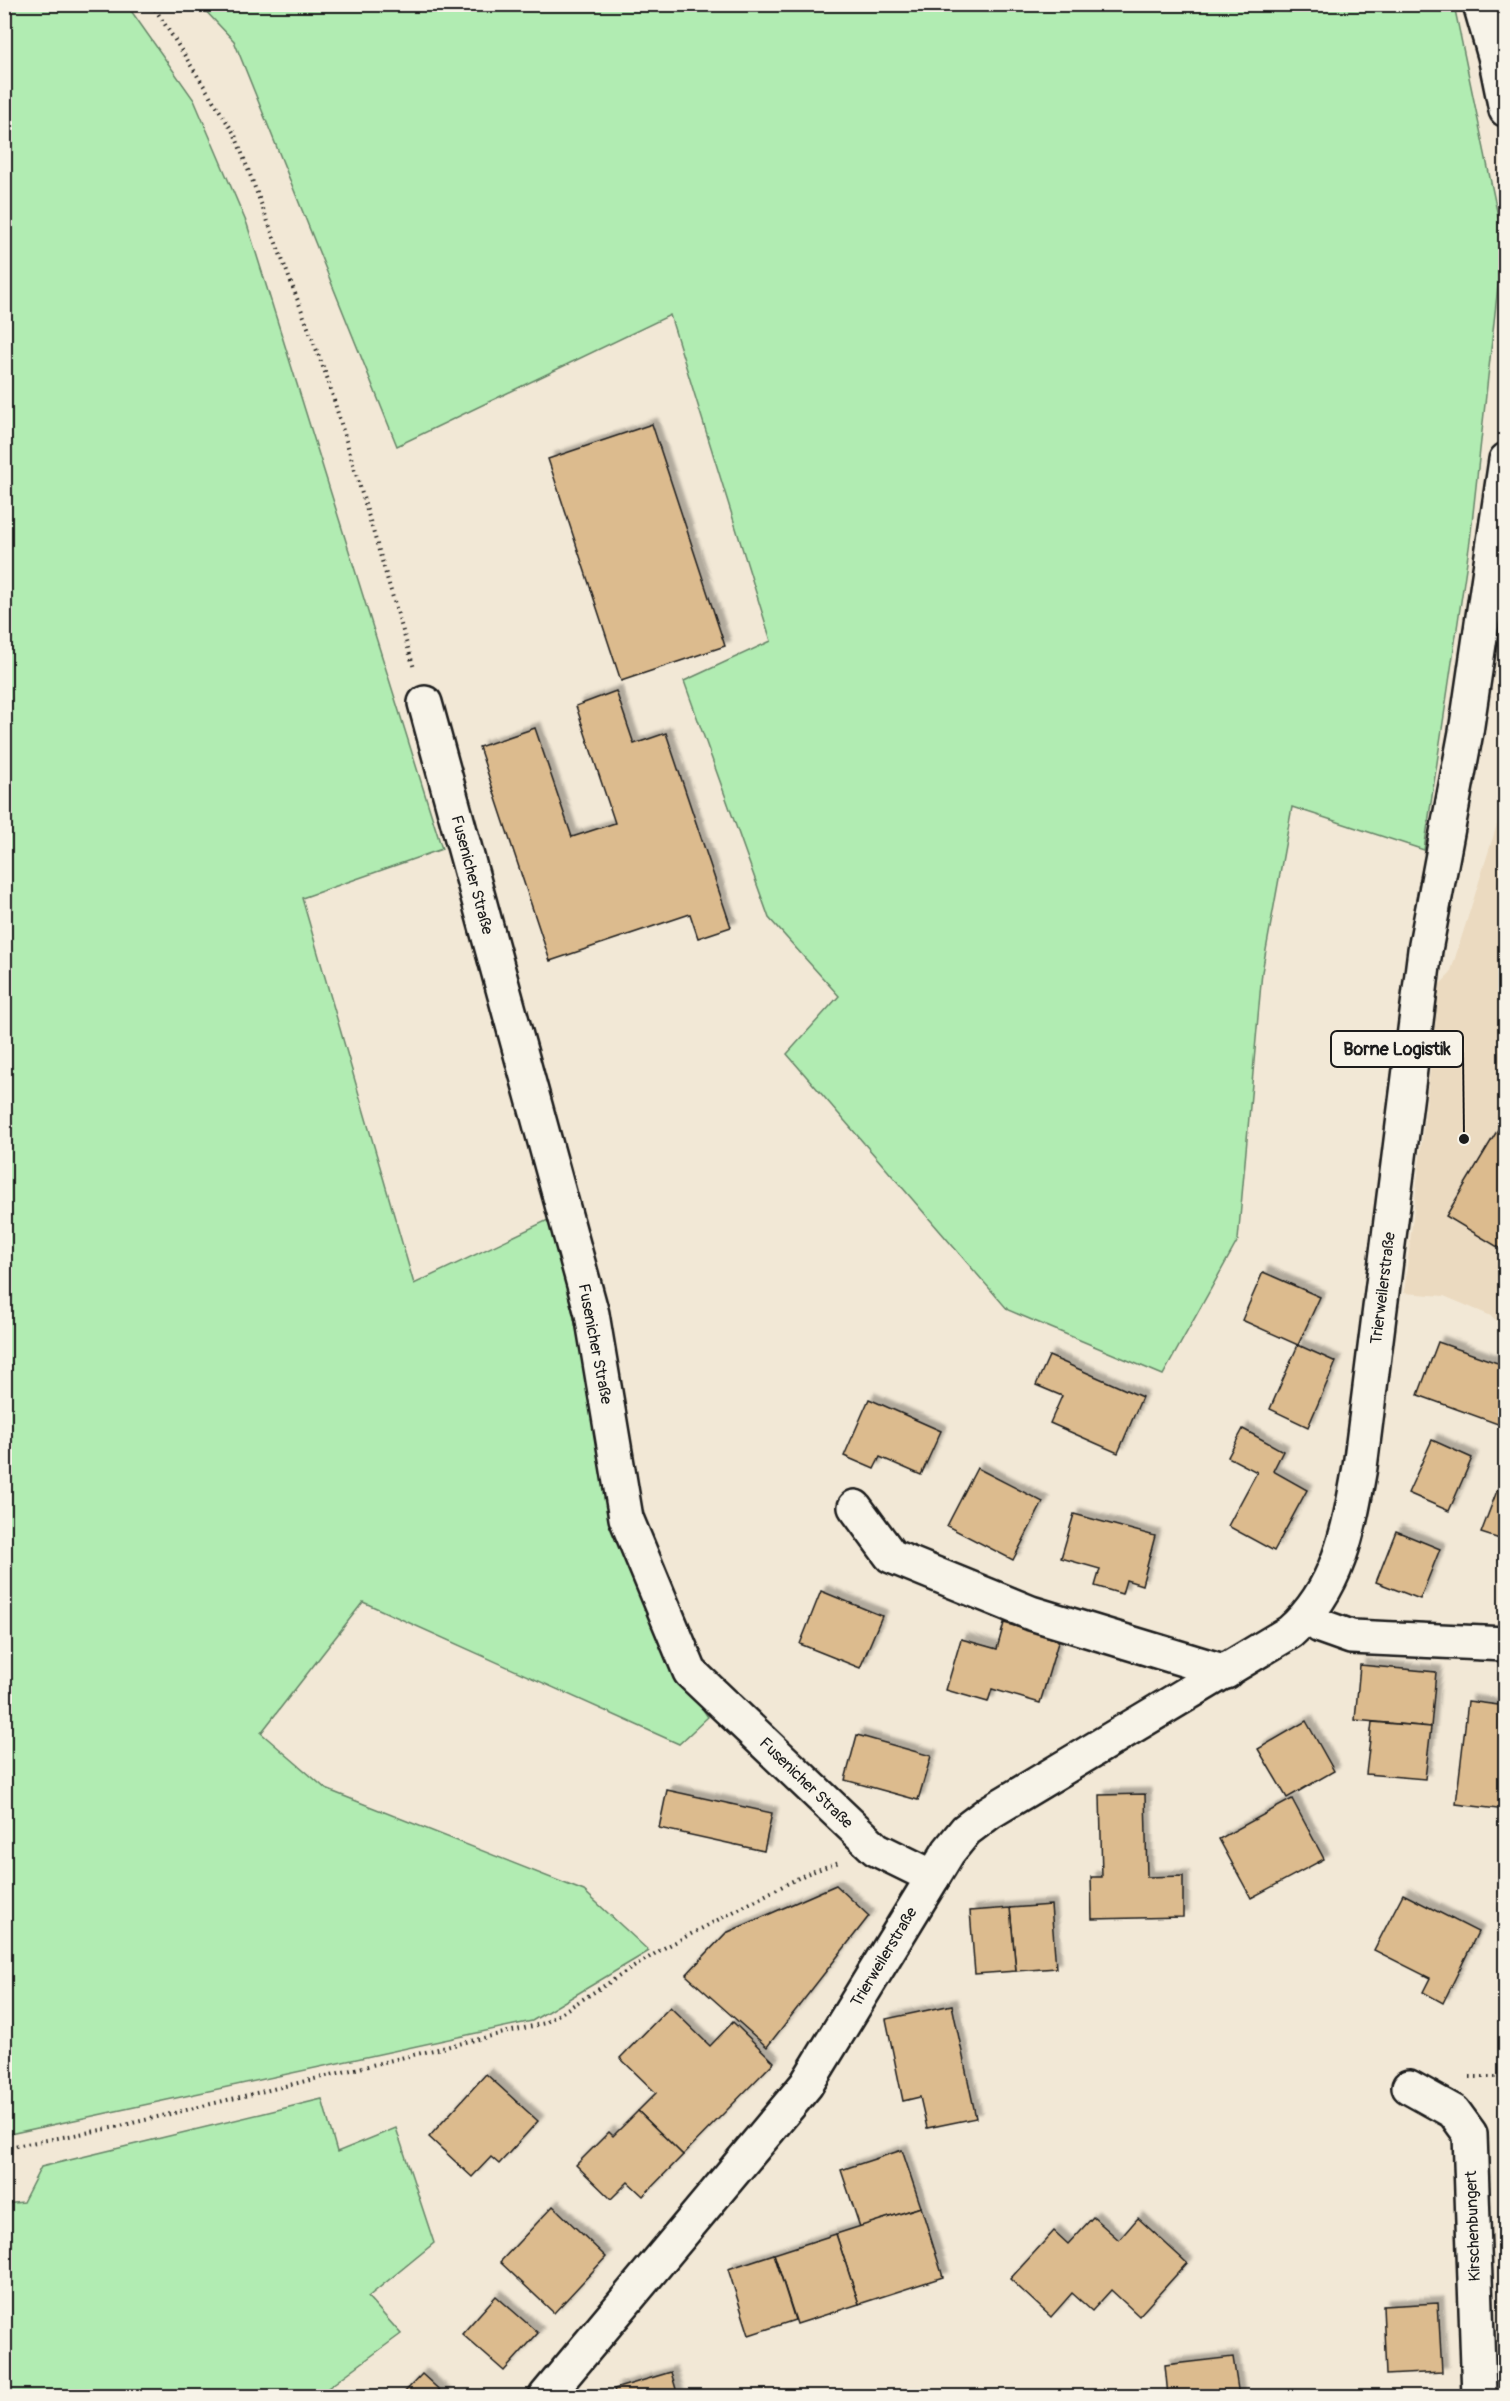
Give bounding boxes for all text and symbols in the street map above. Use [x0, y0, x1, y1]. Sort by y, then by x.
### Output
street label: Fusenicher Straße [446, 813, 498, 937]
callout: Borne Logistik [1331, 1031, 1463, 1067]
text: Borne Logistik [1343, 1038, 1451, 1061]
street label: Trierweilerstraße [1366, 1231, 1400, 1345]
street label: Fusenicher Straße [573, 1282, 617, 1406]
street label: Fusenicher Straße [755, 1733, 857, 1833]
street label: Trierweilerstraße [846, 1903, 922, 2011]
street label: Kirschenbungert [1461, 2170, 1485, 2282]

